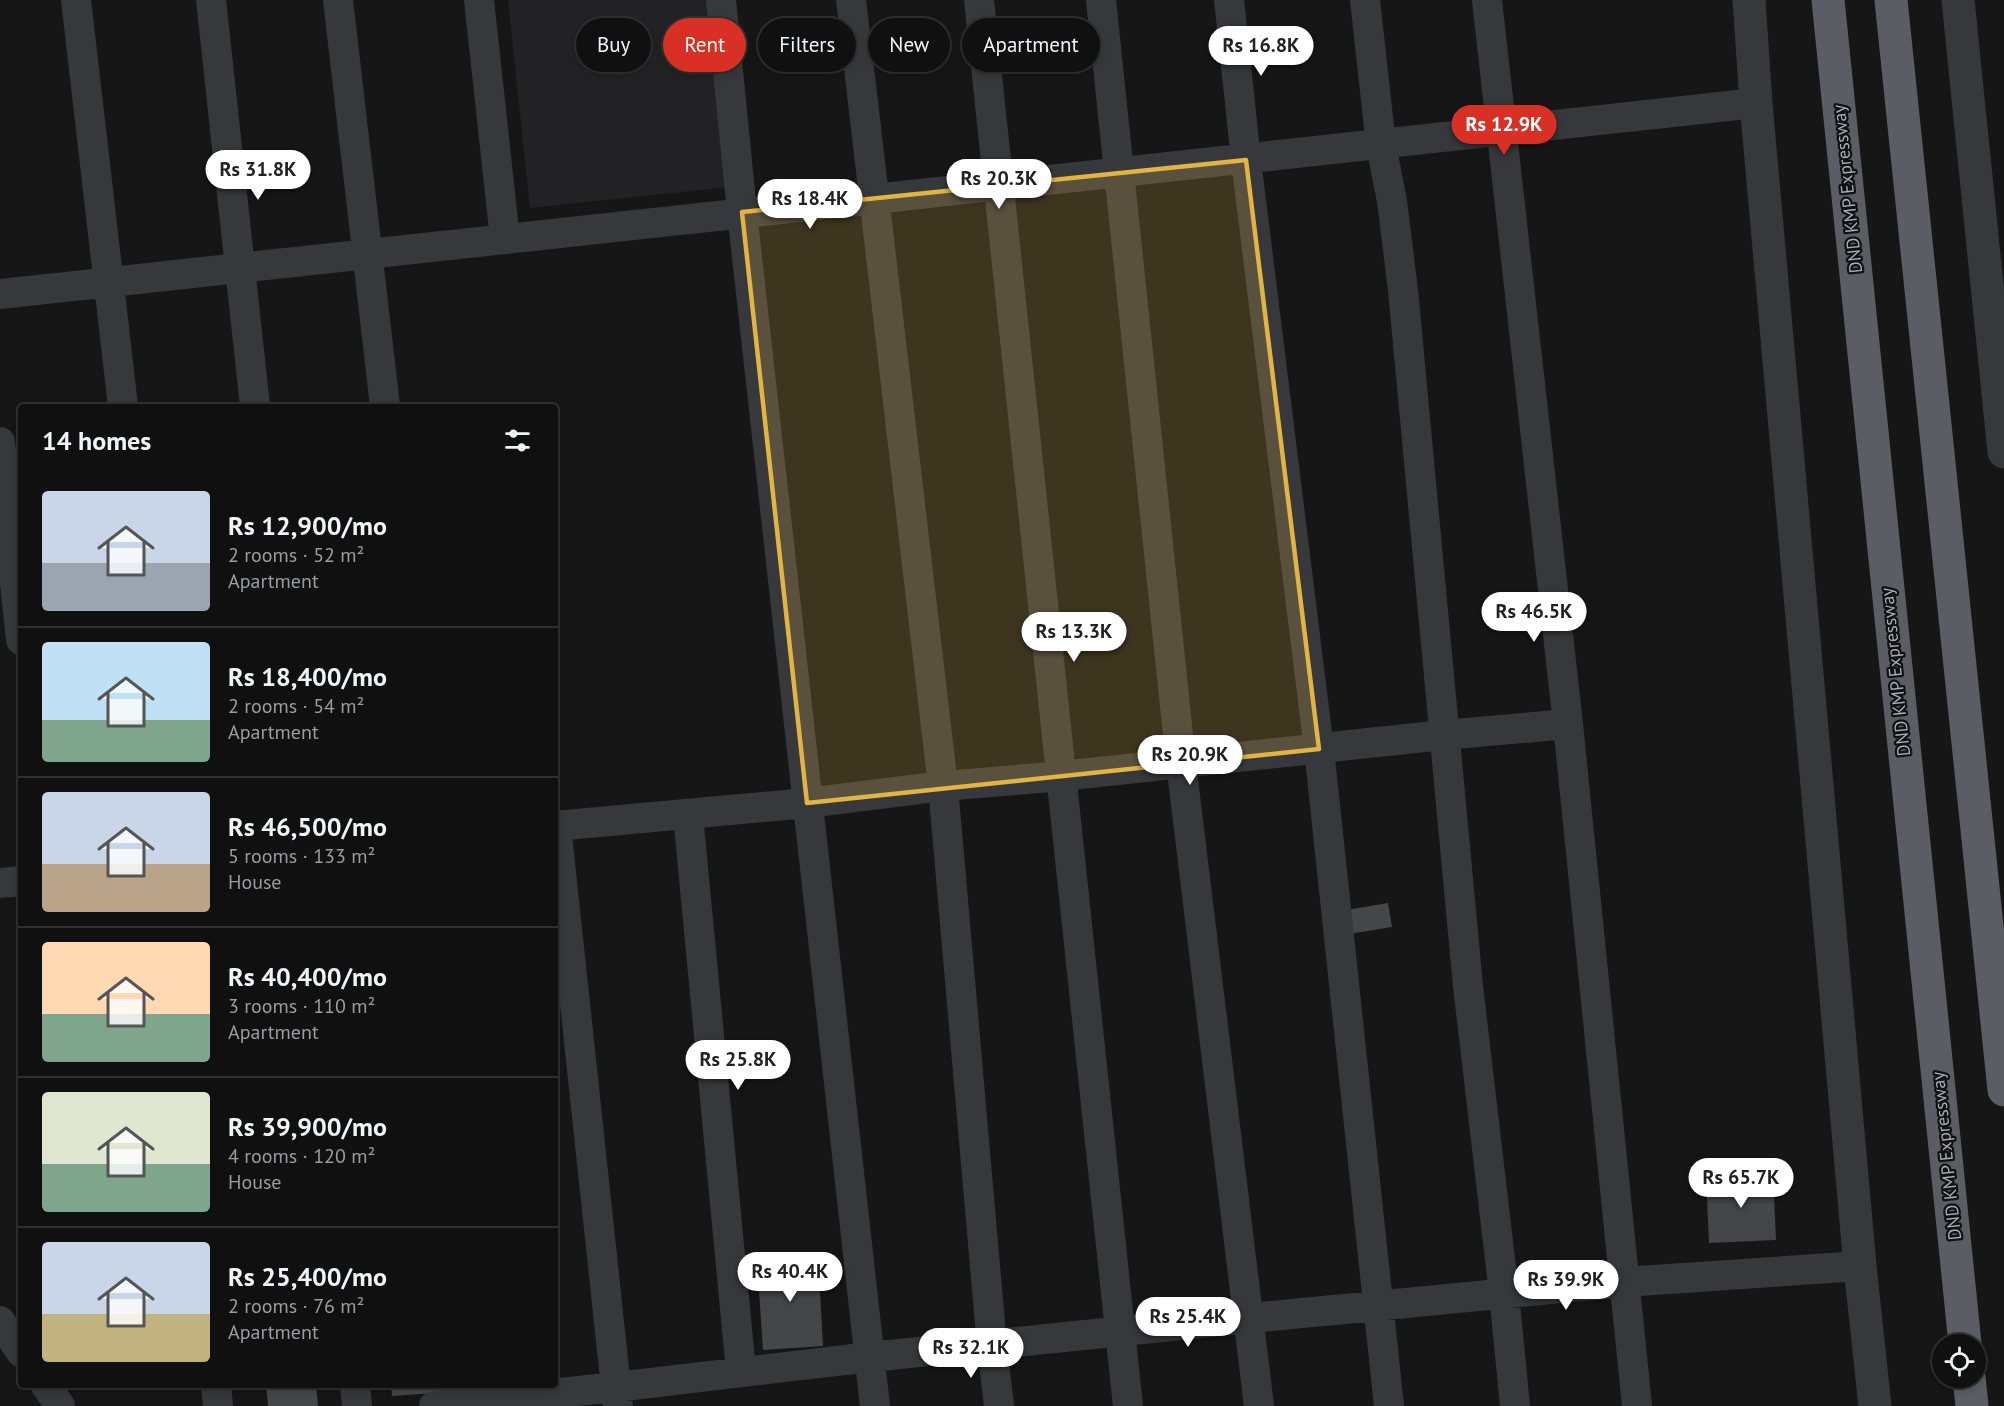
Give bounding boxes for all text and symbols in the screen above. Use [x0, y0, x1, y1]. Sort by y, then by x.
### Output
chip: Buy [576, 18, 651, 72]
chip: Rent [663, 18, 746, 72]
chip: Filters [758, 18, 856, 72]
chip: New [868, 18, 950, 72]
chip: Apartment [962, 18, 1100, 72]
pin: Rs 16.8K [1199, 26, 1323, 77]
text: Rs 16.8K [1223, 32, 1299, 58]
street label: DND KMP Expressway [1827, 103, 1867, 274]
pin: Rs 12.9K [1442, 105, 1566, 156]
text: Rs 12.9K [1466, 111, 1542, 137]
pin: Rs 31.8K [196, 150, 320, 201]
text: Rs 31.8K [220, 156, 296, 182]
pin: Rs 20.3K [937, 159, 1061, 210]
text: Rs 20.3K [961, 165, 1037, 191]
pin: Rs 18.4K [748, 179, 872, 230]
text: Rs 18.4K [772, 185, 848, 211]
text: 14 homes [42, 424, 151, 457]
icon: filters [501, 424, 534, 457]
text: Rs 12,900/mo [228, 509, 387, 542]
icon: home [90, 515, 162, 587]
text: 2 rooms · 52 m² [228, 542, 364, 568]
text: Apartment [228, 568, 319, 594]
street label: DND KMP Expressway [1875, 586, 1915, 757]
pin: Rs 46.5K [1472, 592, 1596, 643]
text: Rs 46.5K [1496, 598, 1572, 624]
pin: Rs 13.3K [1012, 612, 1136, 663]
text: Rs 13.3K [1036, 618, 1112, 644]
text: Rs 18,400/mo [228, 660, 387, 693]
icon: home [90, 666, 162, 738]
text: 2 rooms · 54 m² [228, 693, 364, 719]
text: Apartment [228, 719, 319, 745]
pin: Rs 20.9K [1128, 735, 1252, 786]
text: Rs 20.9K [1152, 741, 1228, 767]
text: Rs 46,500/mo [228, 810, 387, 843]
icon: home [90, 816, 162, 888]
text: 5 rooms · 133 m² [228, 843, 375, 869]
text: House [228, 869, 282, 895]
text: Rs 40,400/mo [228, 960, 387, 993]
icon: home [90, 966, 162, 1038]
text: 3 rooms · 110 m² [228, 993, 375, 1019]
text: Apartment [228, 1019, 319, 1045]
pin: Rs 25.8K [676, 1040, 800, 1091]
text: Rs 25.8K [700, 1046, 776, 1072]
street label: DND KMP Expressway [1926, 1070, 1966, 1241]
text: Rs 39,900/mo [228, 1110, 387, 1143]
icon: home [90, 1116, 162, 1188]
text: 4 rooms · 120 m² [228, 1143, 375, 1169]
pin: Rs 65.7K [1679, 1158, 1803, 1209]
text: Rs 65.7K [1703, 1164, 1779, 1190]
text: House [228, 1169, 282, 1195]
pin: Rs 40.4K [728, 1252, 852, 1303]
text: Rs 40.4K [752, 1258, 828, 1284]
text: Rs 25,400/mo [228, 1260, 387, 1293]
pin: Rs 39.9K [1504, 1260, 1628, 1311]
icon: home [90, 1266, 162, 1338]
text: Rs 39.9K [1528, 1266, 1604, 1292]
text: 2 rooms · 76 m² [228, 1293, 364, 1319]
pin: Rs 25.4K [1126, 1297, 1250, 1348]
text: Rs 25.4K [1150, 1303, 1226, 1329]
text: Apartment [228, 1319, 319, 1345]
pin: Rs 32.1K [909, 1328, 1033, 1379]
text: Rs 32.1K [933, 1334, 1009, 1360]
map controls [1932, 1334, 1986, 1388]
button: locate [1932, 1334, 1986, 1388]

